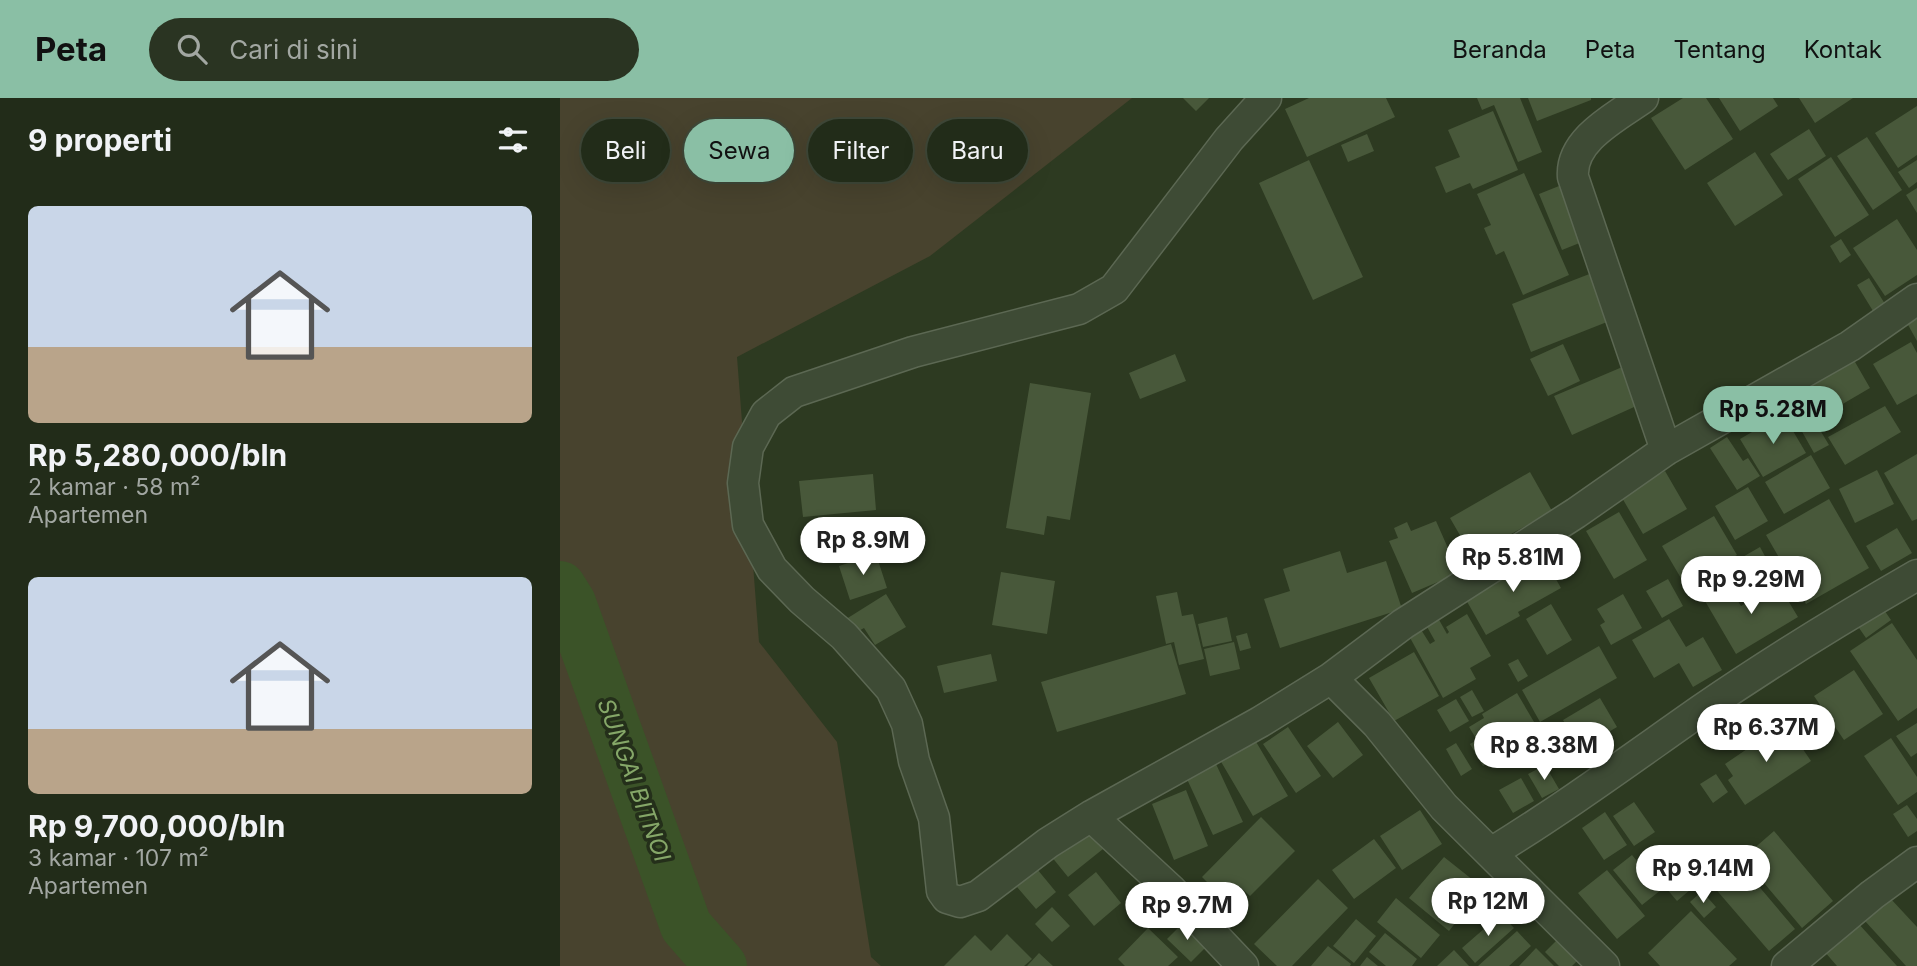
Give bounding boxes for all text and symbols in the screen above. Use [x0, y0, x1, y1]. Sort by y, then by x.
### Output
search box [149, 18, 639, 81]
text: Peta [35, 29, 107, 69]
icon: search [173, 30, 211, 68]
text: Cari di sini [229, 34, 358, 65]
text: Beranda [1452, 35, 1547, 64]
text: Peta [1585, 35, 1635, 64]
text: Tentang [1673, 35, 1766, 64]
text: Kontak [1804, 35, 1882, 64]
chip: Beli [581, 119, 670, 182]
chip: Sewa [684, 119, 794, 182]
chip: Filter [808, 119, 913, 182]
chip: Baru [927, 119, 1028, 182]
icon: filters [494, 121, 532, 159]
text: 9 properti [28, 122, 172, 158]
icon: home [217, 252, 343, 378]
pin: Rp 5.28M [1701, 386, 1845, 446]
text: Rp 5.28M [1719, 395, 1827, 423]
text: Rp 5,280,000/bln [28, 437, 287, 473]
text: 2 kamar · 58 m² [28, 473, 200, 501]
text: Apartemen [28, 501, 148, 529]
pin: Rp 8.9M [798, 518, 928, 577]
text: Rp 8.9M [816, 526, 910, 554]
pin: Rp 5.81M [1441, 534, 1585, 594]
text: Rp 5.81M [1462, 543, 1564, 571]
pin: Rp 9.29M [1679, 556, 1823, 616]
text: Rp 9.29M [1697, 565, 1805, 593]
icon: home [217, 623, 343, 749]
water label: SUNGAI BITNOI [592, 695, 676, 865]
pin: Rp 6.37M [1694, 704, 1838, 764]
text: Rp 6.37M [1713, 713, 1819, 741]
pin: Rp 8.38M [1472, 722, 1616, 782]
text: Rp 8.38M [1490, 731, 1598, 759]
text: Rp 9,700,000/bln [28, 808, 285, 844]
text: 3 kamar · 107 m² [28, 844, 209, 872]
pin: Rp 9.14M [1631, 846, 1775, 905]
text: Rp 9.14M [1652, 854, 1754, 882]
text: Apartemen [28, 872, 148, 900]
pin: Rp 12M [1431, 878, 1545, 938]
pin: Rp 9.7M [1122, 882, 1252, 942]
text: Rp 12M [1448, 887, 1528, 915]
text: Rp 9.7M [1141, 891, 1233, 919]

